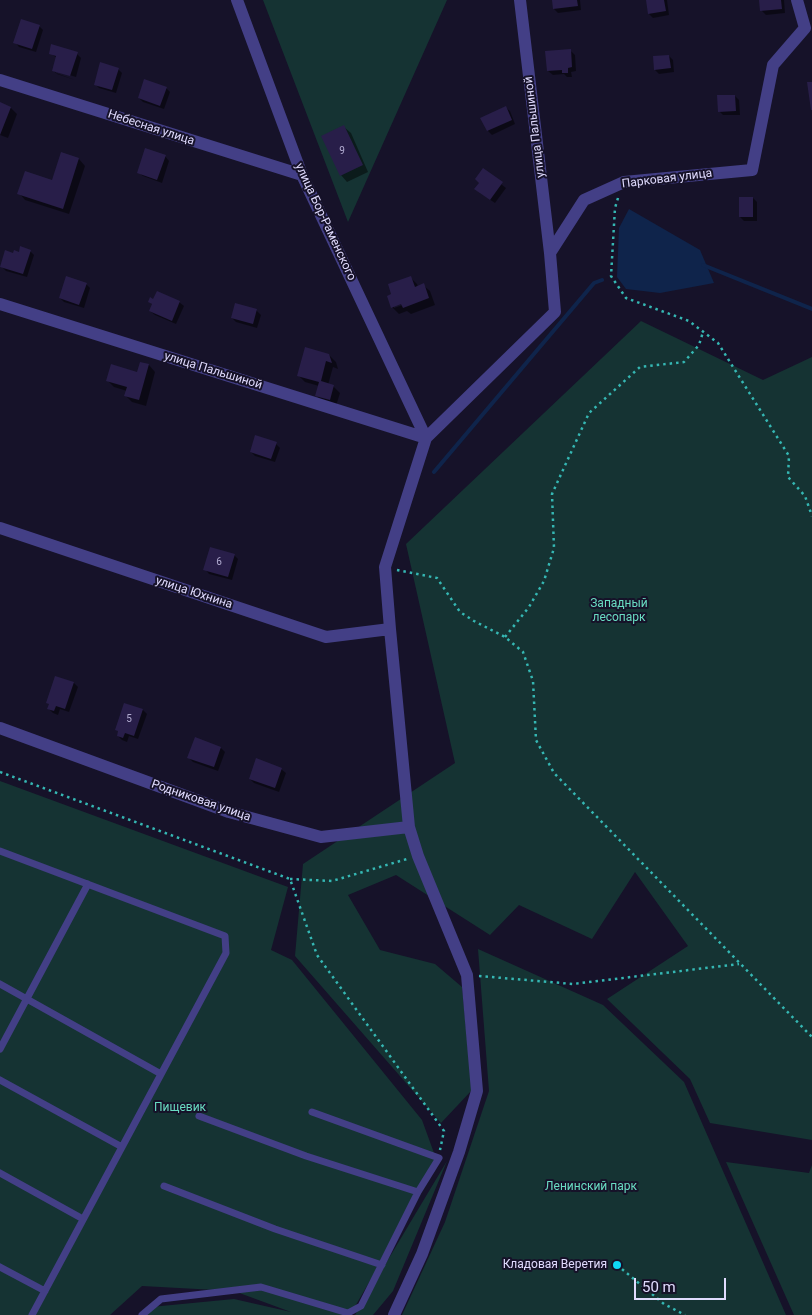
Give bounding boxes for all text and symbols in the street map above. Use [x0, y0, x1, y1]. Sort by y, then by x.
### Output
street label: улица Пальшиной [522, 76, 548, 178]
street label: Небесная улица [106, 107, 196, 149]
house number: 9 [339, 145, 345, 157]
street label: улица Бор-Раменского [291, 161, 359, 283]
street label: Парковая улица [621, 166, 713, 192]
street label: улица Пальшиной [162, 349, 264, 393]
house number: 6 [216, 556, 222, 568]
street label: улица Юхнина [154, 574, 234, 612]
park label: Западный лесопарк [590, 597, 648, 625]
house number: 5 [126, 713, 132, 725]
street label: Родниковая улица [149, 777, 253, 825]
park label: Пищевик [154, 1101, 206, 1115]
park label: Ленинский парк [545, 1180, 637, 1194]
place label: Кладовая Веретия [503, 1258, 607, 1272]
marker: Кладовая Веретия [611, 1259, 623, 1271]
scale bar [637, 1268, 730, 1300]
text: 50 m [642, 1278, 676, 1296]

